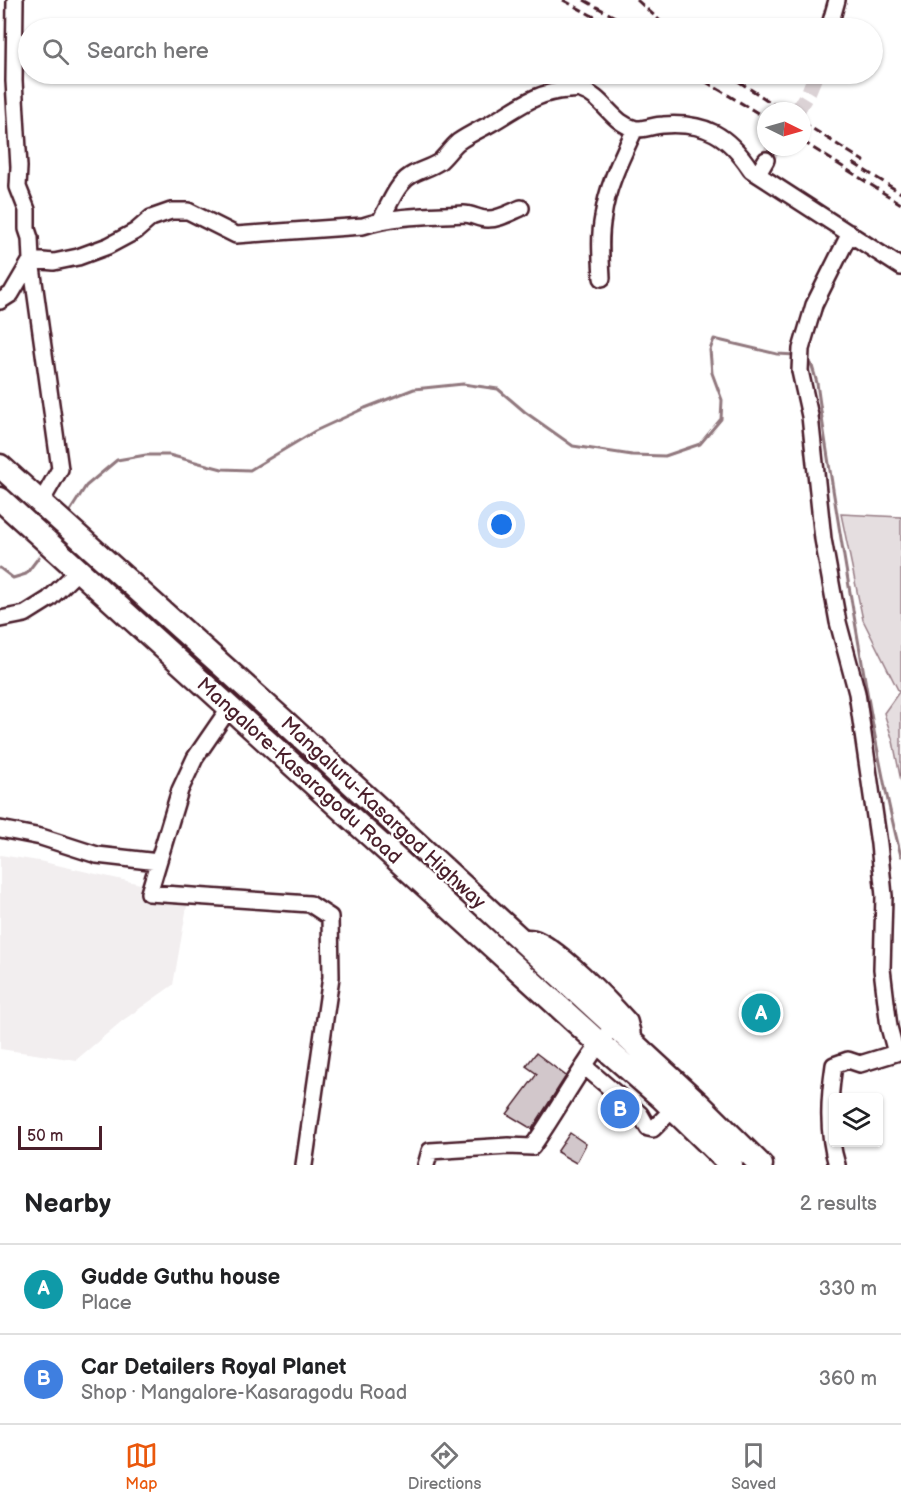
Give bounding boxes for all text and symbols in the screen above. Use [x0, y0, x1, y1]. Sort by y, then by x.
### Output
search box [18, 18, 883, 84]
icon: search [39, 35, 72, 68]
text: Search here [87, 38, 209, 65]
north arrow [757, 102, 811, 156]
your location [487, 510, 516, 539]
street label: Mangalore-Kasaragodu Road [192, 673, 406, 869]
street label: Mangaluru-Kasargod Highway [276, 712, 490, 914]
pin: A [742, 990, 780, 1036]
pin: B [600, 1086, 640, 1132]
map controls [829, 1093, 883, 1147]
button: layers [829, 1093, 883, 1147]
scale bar [18, 1123, 102, 1150]
text: 50 m [27, 1127, 63, 1146]
text: Nearby [24, 1189, 111, 1220]
text: 2 results [800, 1192, 877, 1216]
text: Gudde Guthu house [81, 1264, 280, 1291]
text: A [37, 1277, 50, 1301]
text: 330 m [819, 1277, 877, 1301]
text: Place [81, 1291, 132, 1315]
text: Car Detailers Royal Planet [81, 1354, 346, 1381]
text: B [36, 1367, 51, 1391]
text: 360 m [819, 1367, 877, 1391]
text: Shop · Mangalore-Kasaragodu Road [81, 1381, 407, 1405]
tab: Map [125, 1439, 158, 1494]
tab: Directions [408, 1439, 481, 1494]
tab: Saved [731, 1439, 776, 1494]

